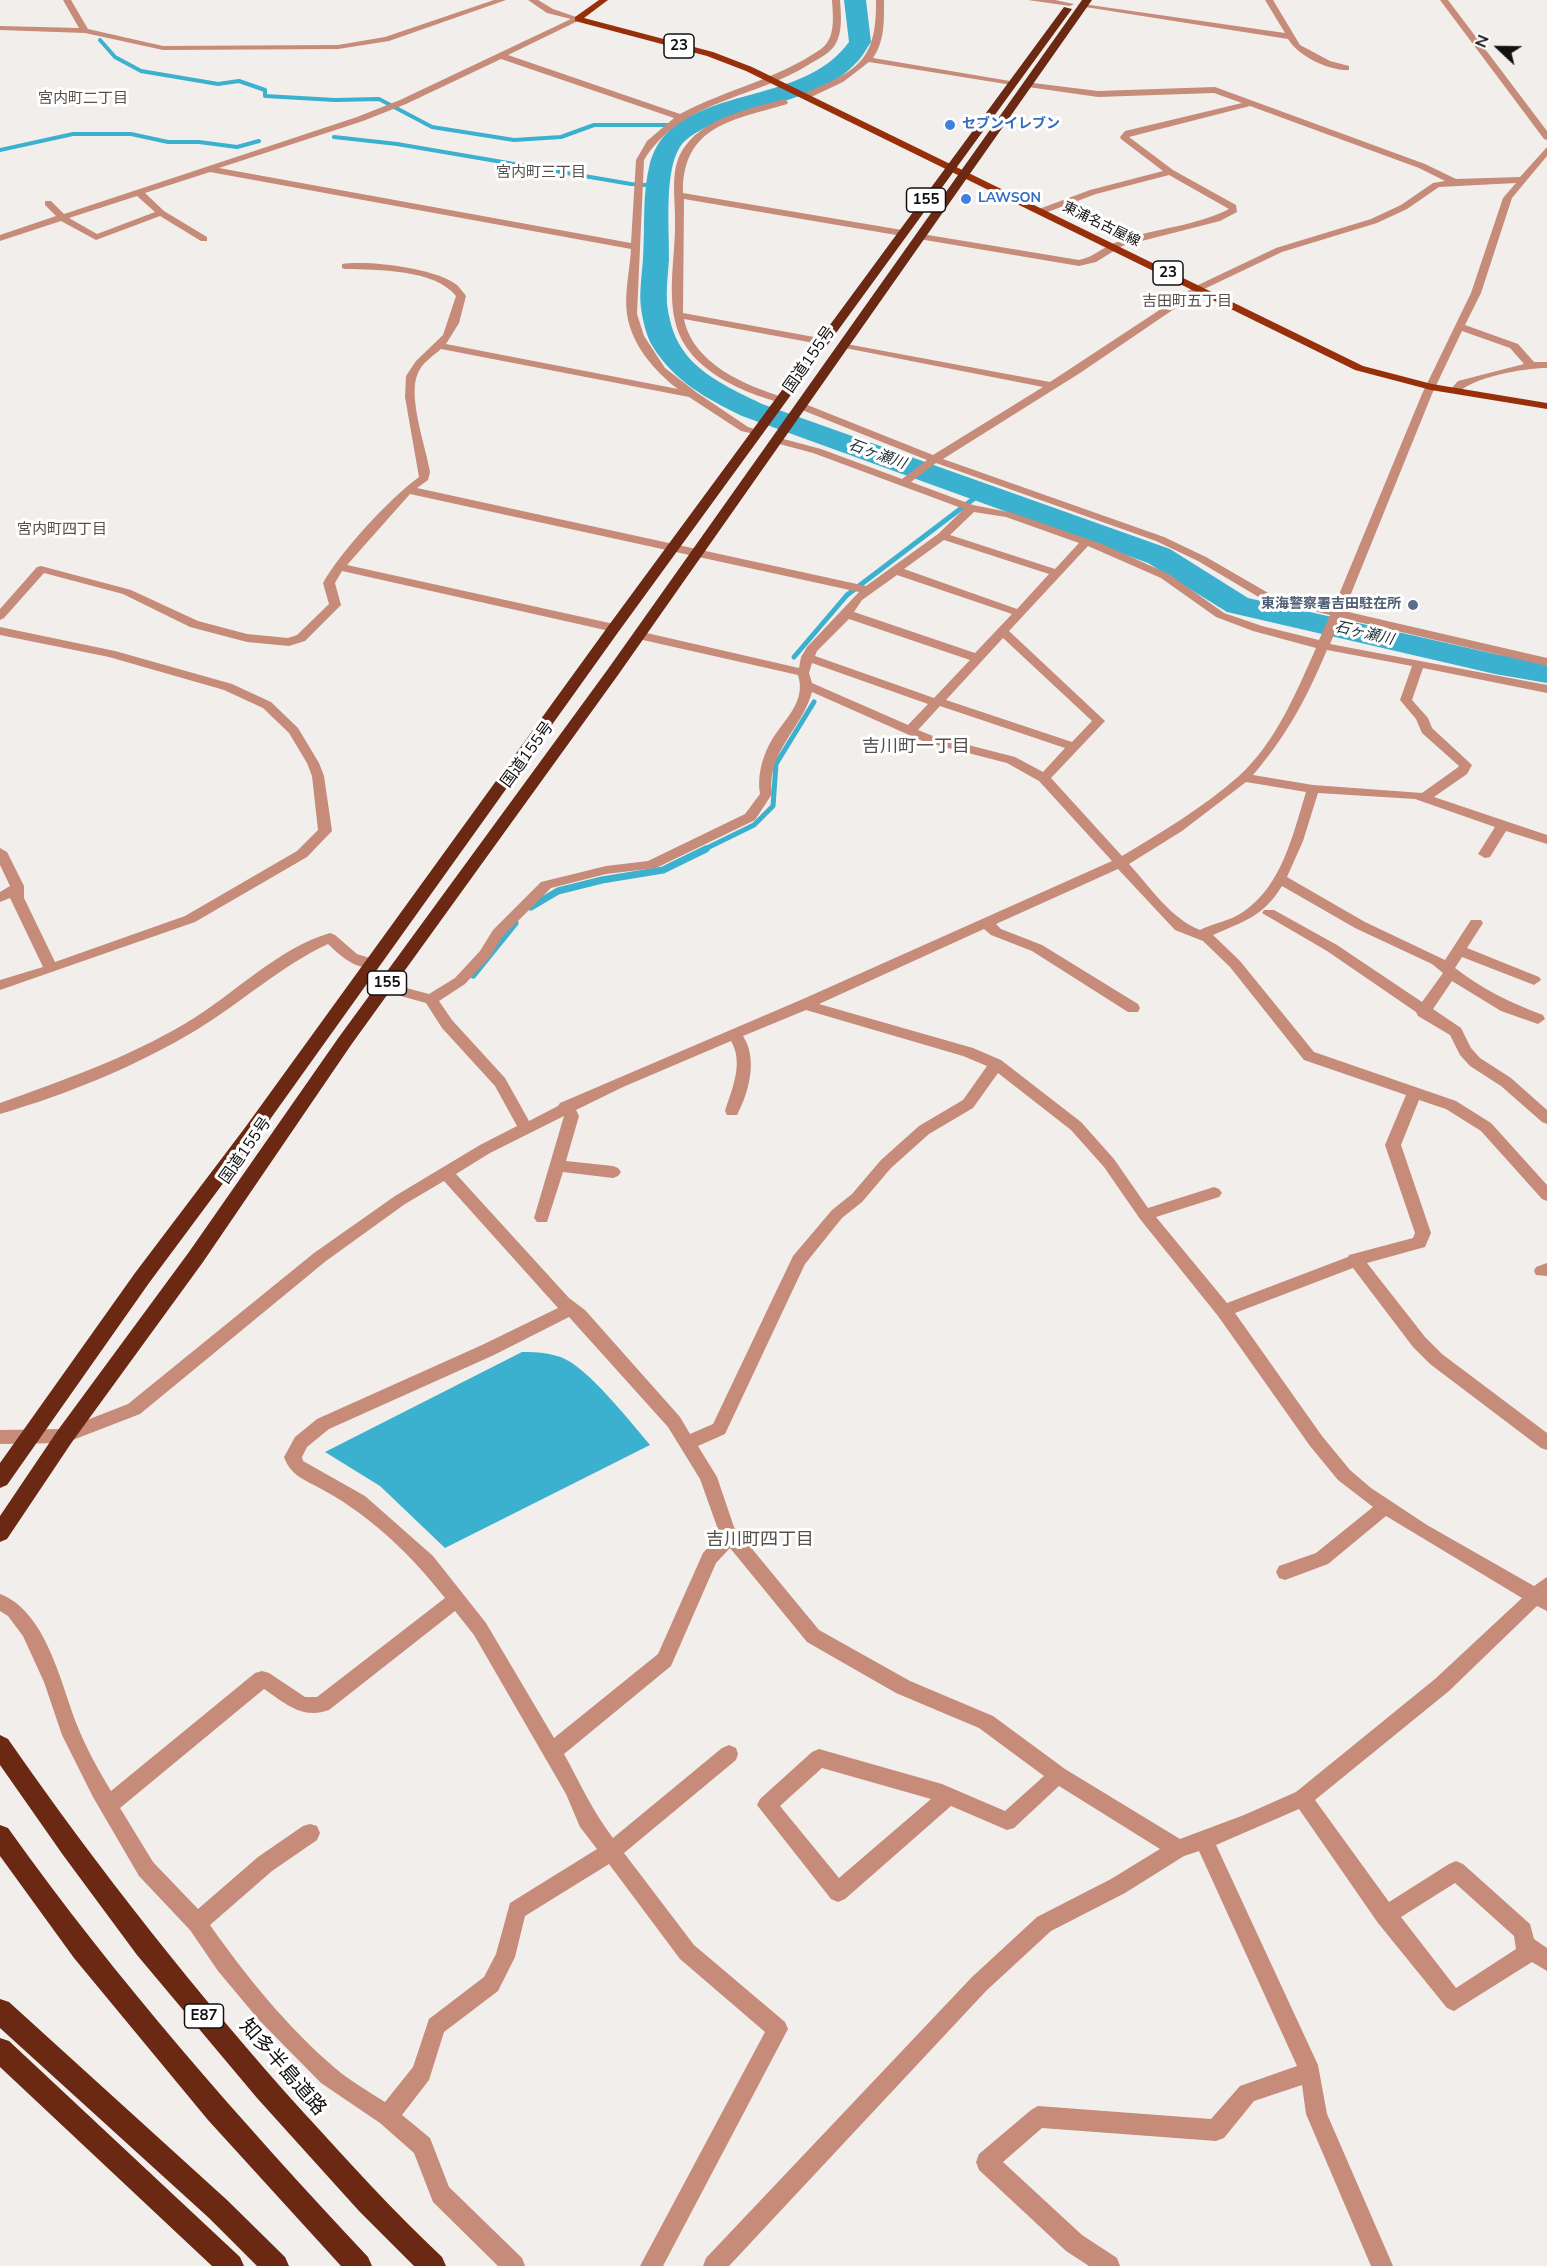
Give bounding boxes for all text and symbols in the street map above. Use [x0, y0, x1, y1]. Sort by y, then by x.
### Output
north arrow [1469, 18, 1529, 78]
text: N [1470, 32, 1495, 51]
road number: 23 [664, 34, 694, 58]
district label: 宮内町二丁目 [38, 90, 128, 108]
place label: セブンイレブン [962, 117, 1060, 133]
marker: セブンイレブン [943, 118, 957, 132]
district label: 宮内町三丁目 [496, 164, 586, 182]
road number: 155 [906, 188, 946, 212]
place label: LAWSON [978, 191, 1041, 207]
marker: LAWSON [959, 192, 973, 206]
street label: 東浦名古屋線 [1060, 199, 1142, 251]
road number: 23 [1153, 261, 1183, 285]
district label: 吉田町五丁目 [1142, 293, 1232, 311]
street label: 国道155号 [780, 323, 840, 397]
water label: 石ヶ瀬川 [846, 436, 908, 474]
district label: 宮内町四丁目 [17, 521, 107, 539]
place label: 東海警察署吉田駐在所 [1261, 597, 1401, 613]
marker: 東海警察署吉田駐在所 [1406, 598, 1420, 612]
water label: 石ヶ瀬川 [1333, 618, 1395, 650]
street label: 国道155号 [498, 718, 558, 792]
district label: 吉川町一丁目 [862, 737, 970, 759]
road number: 155 [368, 971, 406, 995]
street label: 国道155号 [216, 1114, 276, 1188]
district label: 吉川町四丁目 [706, 1530, 814, 1552]
road number: E87 [184, 2004, 224, 2028]
street label: 知多半島道路 [234, 2015, 330, 2121]

